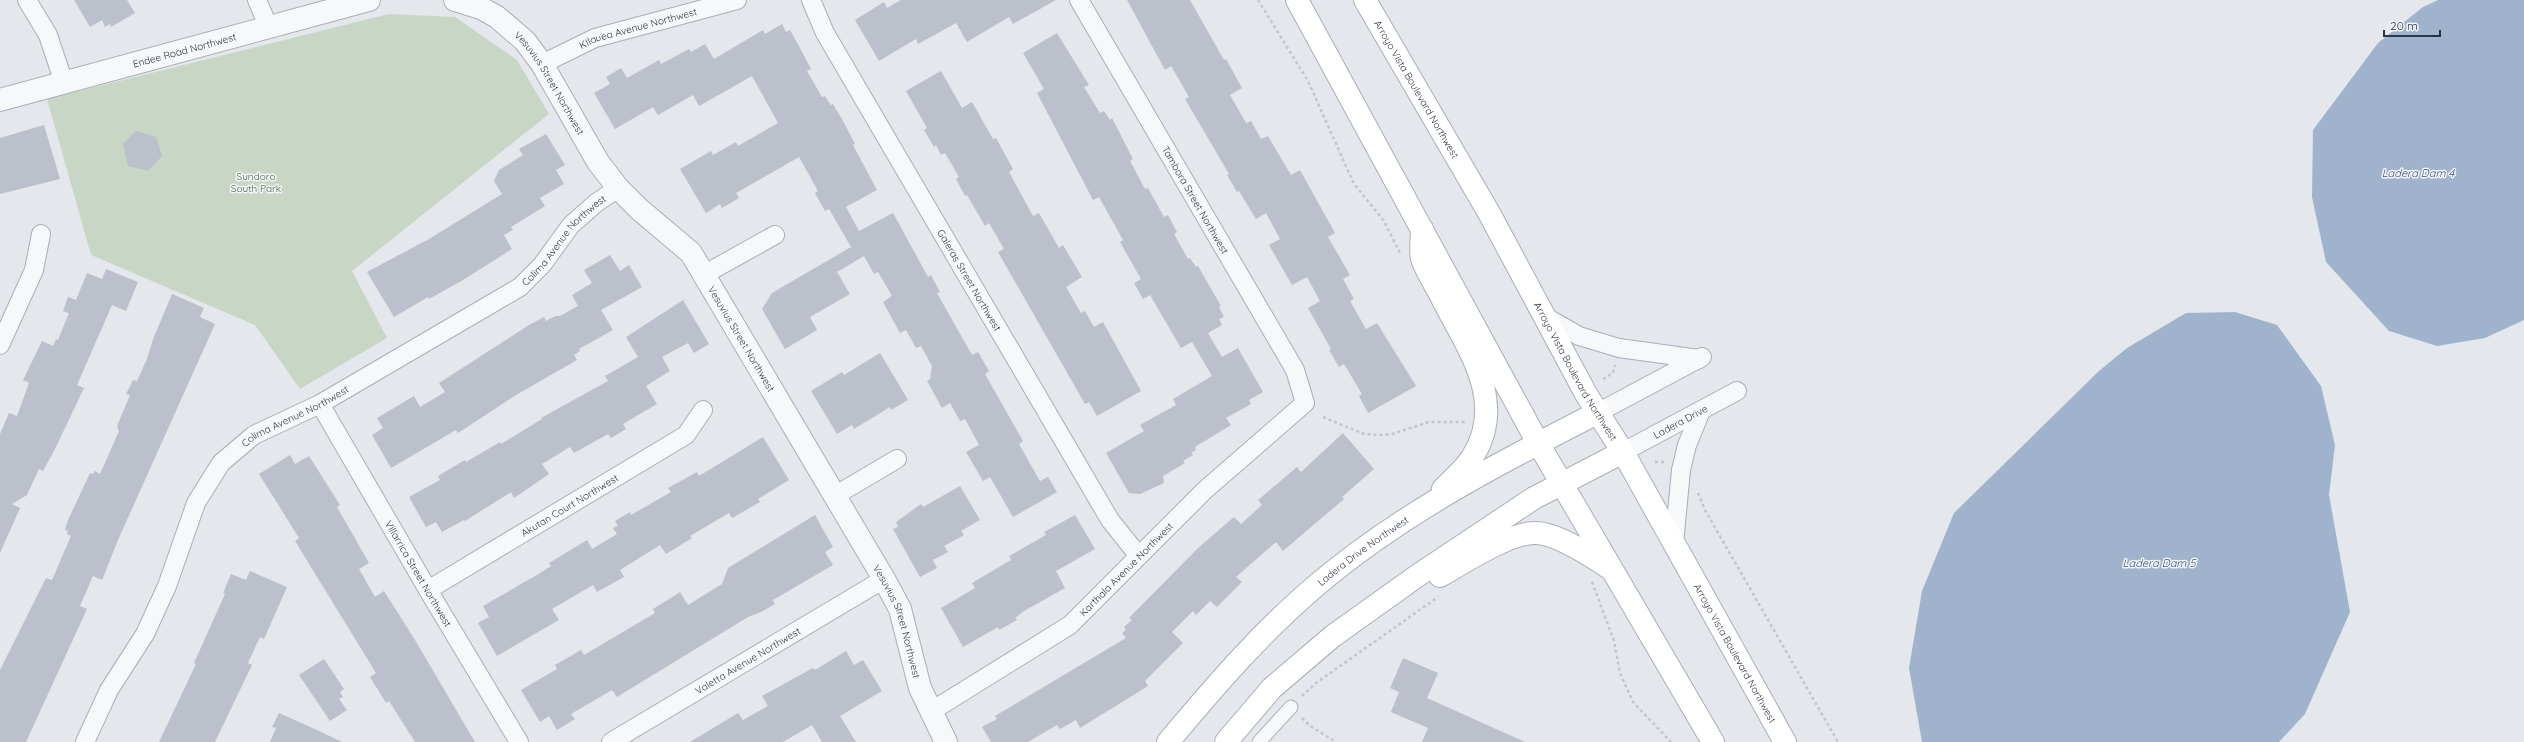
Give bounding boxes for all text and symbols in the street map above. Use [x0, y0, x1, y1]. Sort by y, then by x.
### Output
street label: KIlauea Avenue Northwest [577, 4, 699, 51]
scale bar [2384, 12, 2440, 38]
street label: Arroyo Vista Boulevard Northwest [1372, 18, 1462, 161]
text: 20 m [2390, 18, 2418, 33]
street label: Vesuvius Street Northwest [512, 28, 588, 137]
street label: Endee Road Northwest [131, 30, 238, 70]
street label: Tambora Street Northwest [1159, 144, 1232, 257]
water label: Ladera Dam 4 [2382, 166, 2455, 180]
park label: Sundoro South Park [231, 170, 281, 195]
street label: Colima Avenue Northwest [519, 191, 609, 288]
street label: Galeras Street Northwest [935, 227, 1005, 334]
street label: Vesuvius Street Northwest [705, 283, 778, 394]
street label: Arroyo Vista Boulevard Northwest [1531, 300, 1621, 443]
street label: Colima Avenue Northwest [239, 382, 351, 450]
street label: Ladera Drive [1651, 401, 1710, 441]
street label: Akutan Court Northwest [518, 470, 621, 539]
street label: Ladera Drive Northwest [1314, 513, 1411, 588]
street label: Villarrica Street Northwest [382, 518, 455, 629]
street label: Karthala Avenue Northwest [1076, 519, 1176, 619]
water label: Ladera Dam 5 [2123, 556, 2197, 570]
street label: Vesuvius Street Northwest [870, 562, 924, 680]
street label: Arroyo Vista Boulevard Northwest [1691, 581, 1780, 726]
street label: Valetta Avenue Northwest [692, 624, 803, 697]

